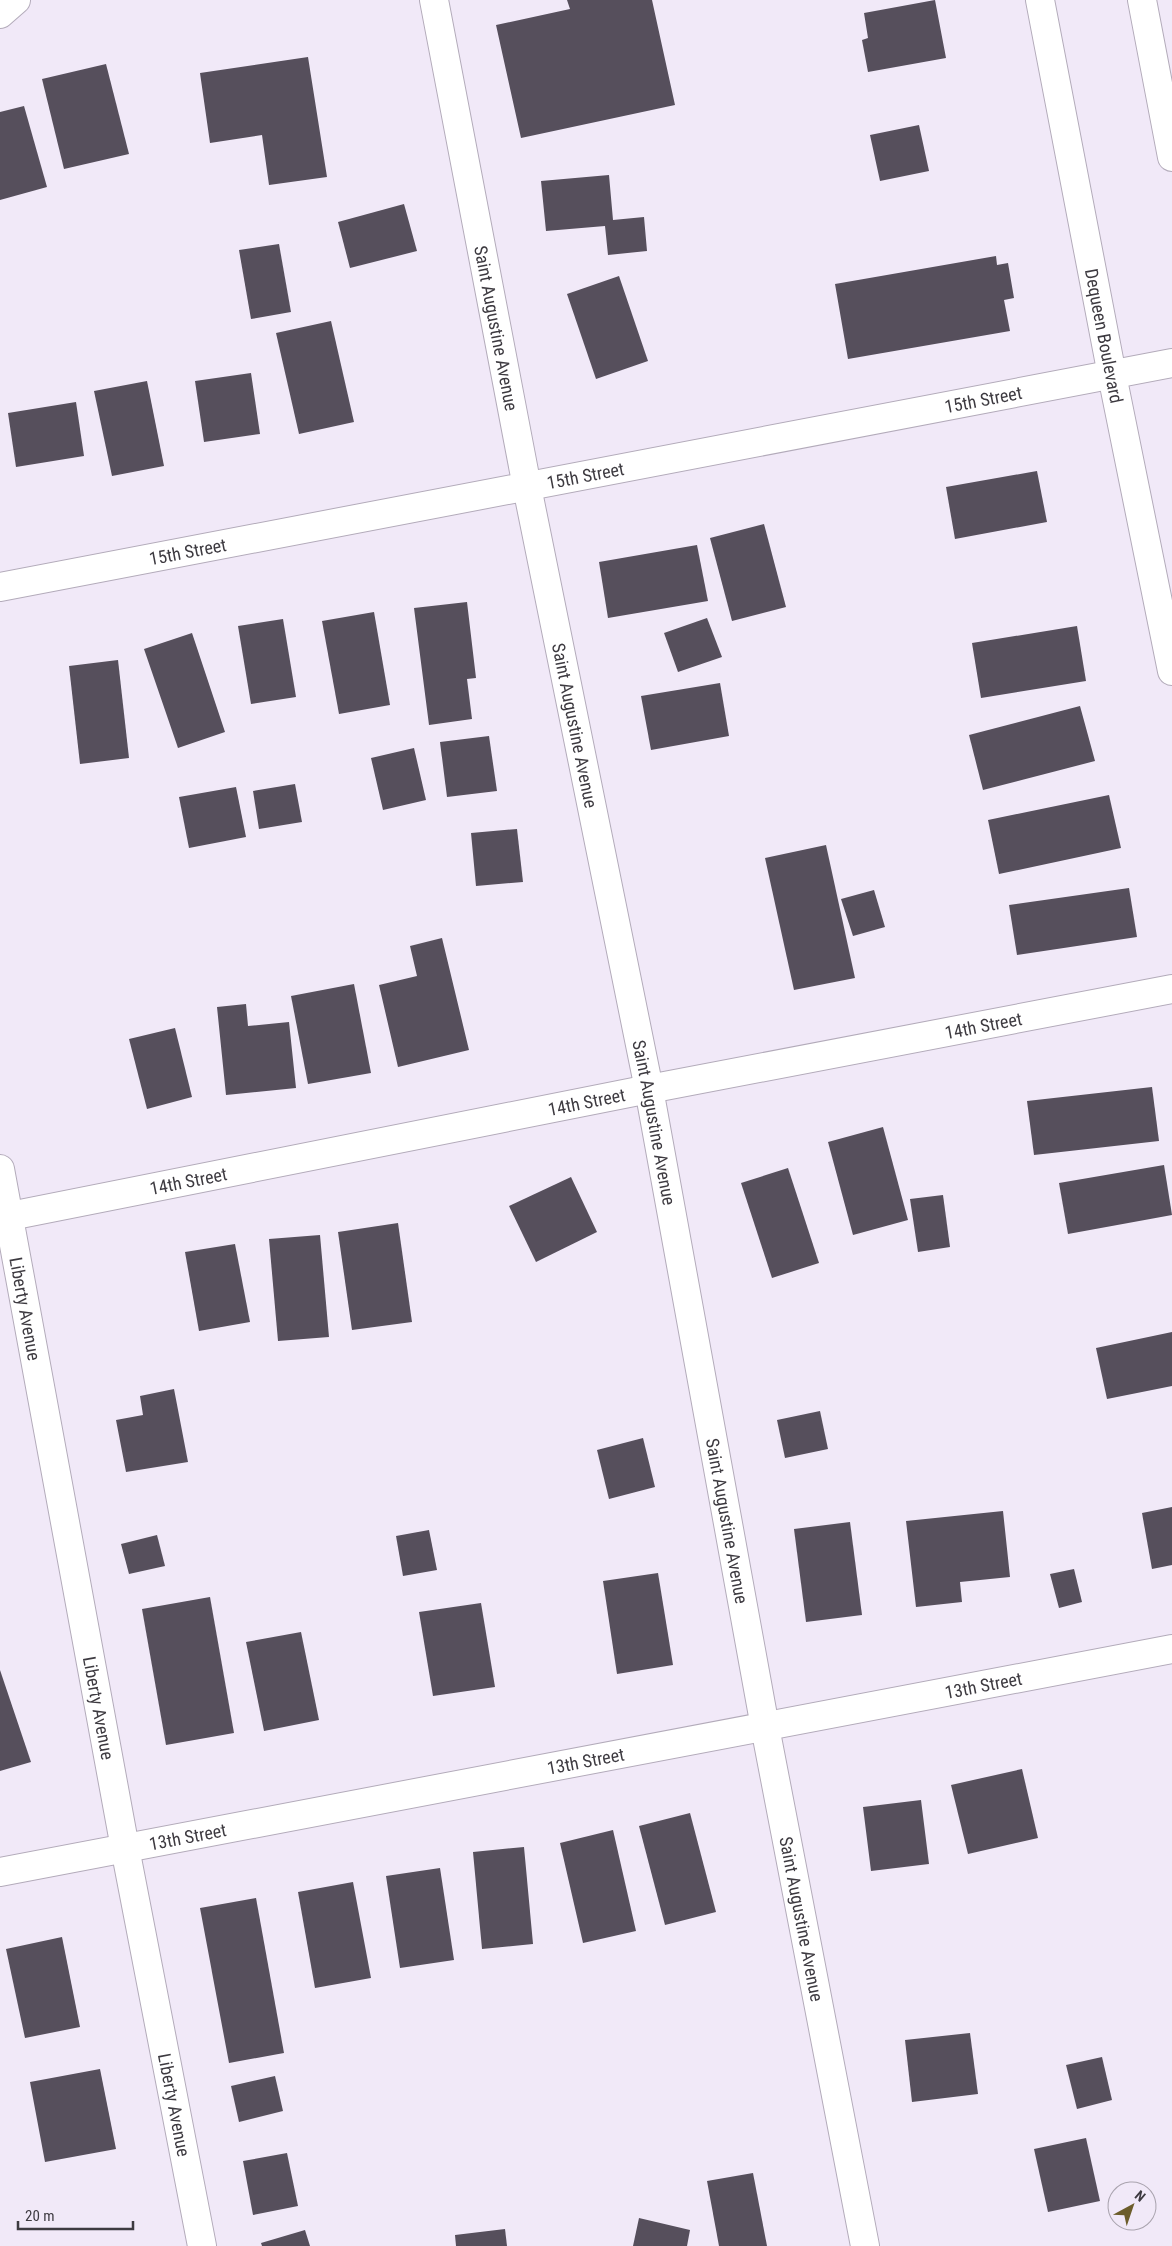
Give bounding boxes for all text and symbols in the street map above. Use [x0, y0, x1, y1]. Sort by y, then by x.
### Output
street label: Saint Augustine Avenue [471, 244, 523, 412]
street label: Dequeen Boulevard [1081, 267, 1128, 405]
street label: 15th Street [943, 381, 1024, 417]
street label: 15th Street [545, 457, 626, 493]
street label: 15th Street [147, 533, 228, 569]
street label: Saint Augustine Avenue [548, 641, 602, 810]
street label: 14th Street [943, 1007, 1024, 1043]
street label: Saint Augustine Avenue [629, 1038, 680, 1207]
street label: 14th Street [546, 1084, 627, 1119]
street label: 14th Street [148, 1163, 229, 1198]
street label: Liberty Avenue [6, 1255, 46, 1362]
street label: Saint Augustine Avenue [702, 1436, 753, 1605]
street label: Liberty Avenue [79, 1655, 119, 1761]
street label: 13th Street [943, 1667, 1024, 1703]
street label: 13th Street [545, 1743, 626, 1778]
street label: 13th Street [147, 1819, 228, 1854]
street label: Saint Augustine Avenue [776, 1835, 828, 2003]
street label: Liberty Avenue [154, 2051, 195, 2158]
north arrow [1107, 2181, 1157, 2231]
text: N [1132, 2187, 1149, 2205]
scale bar [18, 2198, 132, 2230]
text: 20 m [25, 2207, 55, 2225]

